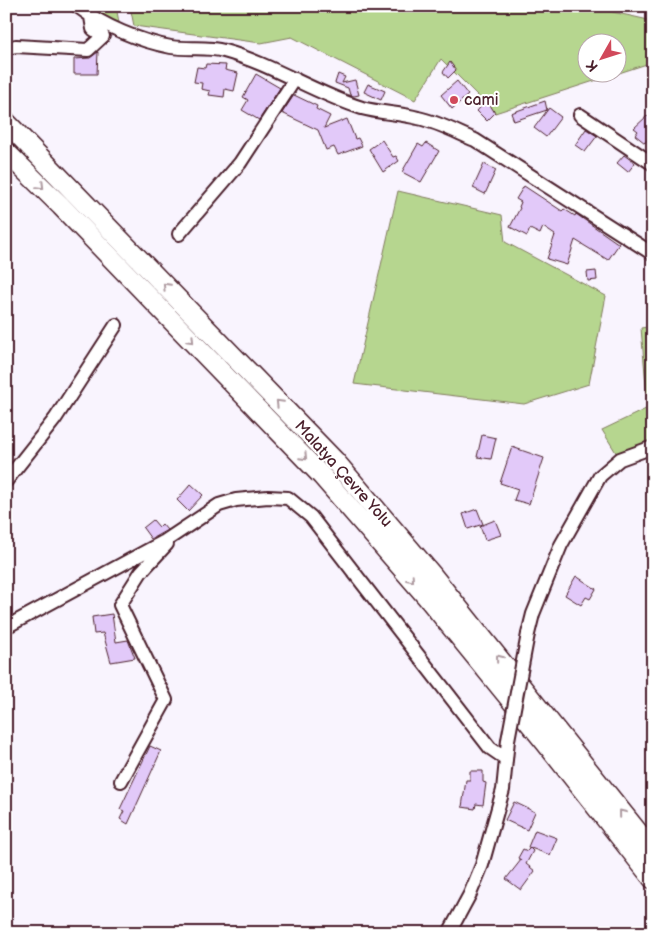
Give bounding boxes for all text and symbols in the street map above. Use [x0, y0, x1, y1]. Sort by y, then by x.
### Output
north arrow [576, 32, 626, 82]
text: K [582, 56, 602, 75]
place label: cami [464, 91, 499, 110]
marker: cami [448, 94, 460, 106]
one-way arrow [35, 180, 44, 189]
one-way arrow [163, 283, 172, 292]
one-way arrow [185, 335, 194, 344]
one-way arrow [276, 400, 285, 409]
street label: Malatya Çevre Yolu [290, 417, 396, 531]
one-way arrow [298, 452, 307, 461]
one-way arrow [406, 573, 415, 582]
one-way arrow [497, 655, 505, 664]
one-way arrow [619, 809, 628, 818]

